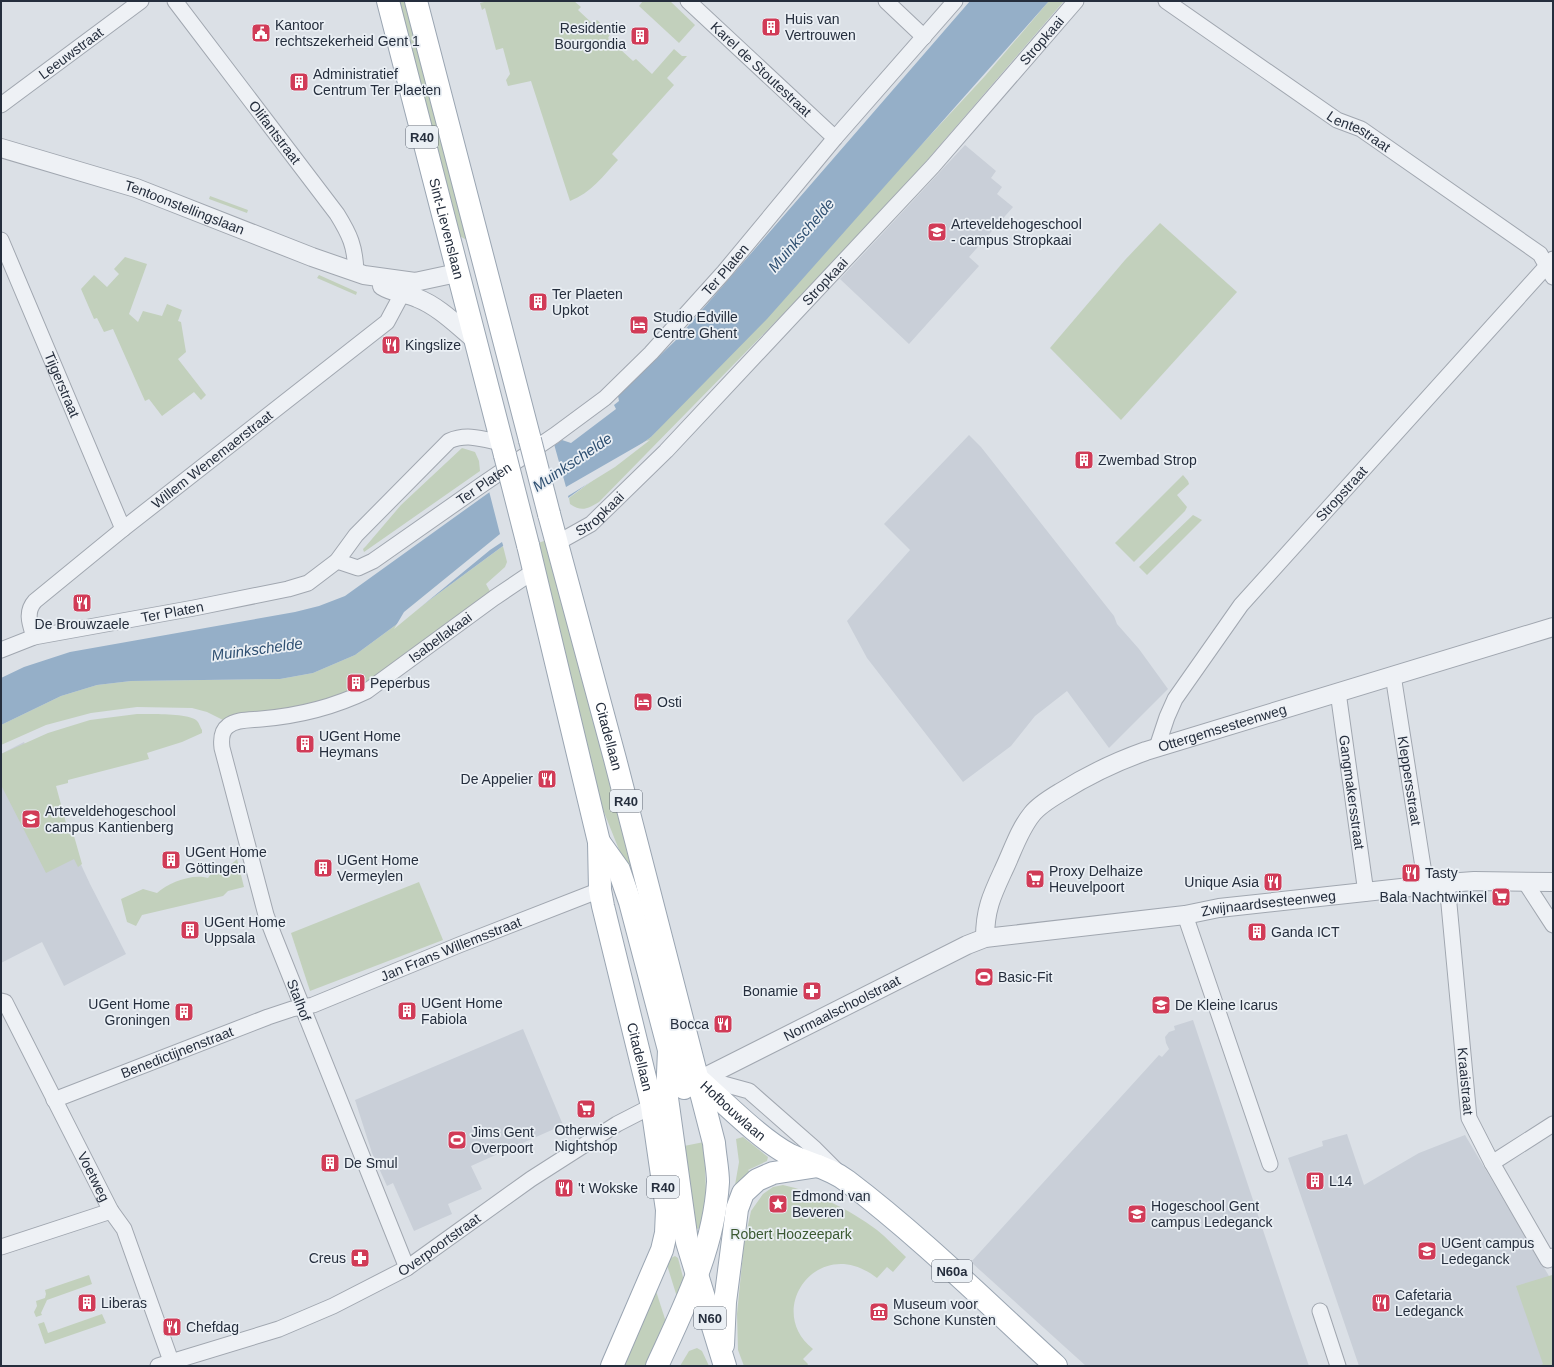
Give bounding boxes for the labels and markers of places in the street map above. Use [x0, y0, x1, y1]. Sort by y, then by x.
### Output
place label: Huis van Vertrouwen [785, 11, 856, 43]
building icon: Huis van Vertrouwen [760, 16, 782, 38]
place label: Kantoor rechtszekerheid Gent 1 [275, 17, 420, 49]
place label: Residentie Bourgondia [554, 20, 626, 52]
public building icon: Kantoor rechtszekerheid Gent 1 [250, 22, 272, 44]
building icon: Residentie Bourgondia [629, 25, 651, 47]
place label: Administratief Centrum Ter Plaeten [313, 66, 441, 98]
building icon: Administratief Centrum Ter Plaeten [288, 71, 310, 93]
place label: Arteveldehogeschool - campus Stropkaai [951, 216, 1082, 248]
school or university icon: Arteveldehogeschool - campus Stropkaai [926, 221, 948, 243]
place label: Ter Plaeten Upkot [552, 286, 623, 318]
building icon: Ter Plaeten Upkot [527, 291, 549, 313]
place label: Studio Edville Centre Ghent [653, 309, 738, 341]
hotel icon: Studio Edville Centre Ghent [628, 314, 650, 336]
restaurant icon: Kingslize [380, 334, 402, 356]
place label: Kingslize [405, 337, 461, 353]
building icon: Zwembad Strop [1073, 449, 1095, 471]
place label: Zwembad Strop [1098, 452, 1197, 468]
restaurant icon: De Brouwzaele [71, 592, 93, 614]
place label: De Brouwzaele [35, 616, 130, 632]
building icon: Peperbus [345, 672, 367, 694]
place label: Peperbus [370, 675, 430, 691]
hotel icon: Osti [632, 691, 654, 713]
place label: Osti [657, 694, 682, 710]
place label: UGent Home Heymans [319, 728, 401, 760]
building icon: UGent Home Heymans [294, 733, 316, 755]
restaurant icon: De Appelier [536, 768, 558, 790]
place label: De Appelier [461, 771, 533, 787]
place label: Arteveldehogeschool campus Kantienberg [45, 803, 176, 835]
school or university icon: Arteveldehogeschool campus Kantienberg [20, 808, 42, 830]
place label: UGent Home Göttingen [185, 844, 267, 876]
building icon: UGent Home Göttingen [160, 849, 182, 871]
place label: UGent Home Vermeylen [337, 852, 419, 884]
building icon: UGent Home Vermeylen [312, 857, 334, 879]
restaurant icon: Tasty [1400, 862, 1422, 884]
place label: Proxy Delhaize Heuvelpoort [1049, 863, 1143, 895]
place label: Tasty [1425, 865, 1458, 881]
supermarket icon: Proxy Delhaize Heuvelpoort [1024, 868, 1046, 890]
restaurant icon: Unique Asia [1262, 871, 1284, 893]
place label: Unique Asia [1184, 874, 1259, 890]
supermarket icon: Bala Nachtwinkel [1490, 886, 1512, 908]
place label: Bala Nachtwinkel [1380, 889, 1487, 905]
place label: UGent Home Uppsala [204, 914, 286, 946]
building icon: UGent Home Uppsala [179, 919, 201, 941]
building icon: Ganda ICT [1246, 921, 1268, 943]
place label: Ganda ICT [1271, 924, 1340, 940]
sports icon: Basic-Fit [973, 966, 995, 988]
place label: Basic-Fit [998, 969, 1053, 985]
pharmacy icon: Bonamie [801, 980, 823, 1002]
place label: Bonamie [743, 983, 798, 999]
school or university icon: De Kleine Icarus [1150, 994, 1172, 1016]
place label: UGent Home Fabiola [421, 995, 503, 1027]
place label: UGent Home Groningen [88, 996, 170, 1028]
place label: De Kleine Icarus [1175, 997, 1278, 1013]
building icon: UGent Home Fabiola [396, 1000, 418, 1022]
building icon: UGent Home Groningen [173, 1001, 195, 1023]
restaurant icon: Bocca [712, 1013, 734, 1035]
place label: Bocca [670, 1016, 709, 1032]
supermarket icon: Otherwise Nightshop [575, 1098, 597, 1120]
place label: Otherwise Nightshop [554, 1122, 618, 1154]
place label: Jims Gent Overpoort [471, 1124, 534, 1156]
sports icon: Jims Gent Overpoort [446, 1129, 468, 1151]
building icon: De Smul [319, 1152, 341, 1174]
place label: De Smul [344, 1155, 398, 1171]
building icon: L14 [1304, 1170, 1326, 1192]
place label: L14 [1329, 1173, 1353, 1189]
restaurant icon: 't Wokske [553, 1177, 575, 1199]
place label: 't Wokske [578, 1180, 638, 1196]
place label: Edmond van Beveren [792, 1188, 871, 1220]
place icon: Edmond van Beveren [767, 1193, 789, 1215]
place label: Hogeschool Gent campus Ledeganck [1151, 1198, 1273, 1230]
school or university icon: Hogeschool Gent campus Ledeganck [1126, 1203, 1148, 1225]
place label: UGent campus Ledeganck [1441, 1235, 1534, 1267]
school or university icon: UGent campus Ledeganck [1416, 1240, 1438, 1262]
pharmacy icon: Creus [349, 1247, 371, 1269]
place label: Creus [309, 1250, 346, 1266]
place label: Cafetaria Ledeganck [1395, 1287, 1465, 1319]
building icon: Liberas [76, 1292, 98, 1314]
restaurant icon: Cafetaria Ledeganck [1370, 1292, 1392, 1314]
place label: Liberas [101, 1295, 147, 1311]
place label: Museum voor Schone Kunsten [893, 1296, 996, 1328]
museum icon: Museum voor Schone Kunsten [868, 1301, 890, 1323]
restaurant icon: Chefdag [161, 1316, 183, 1338]
place label: Chefdag [186, 1319, 239, 1335]

